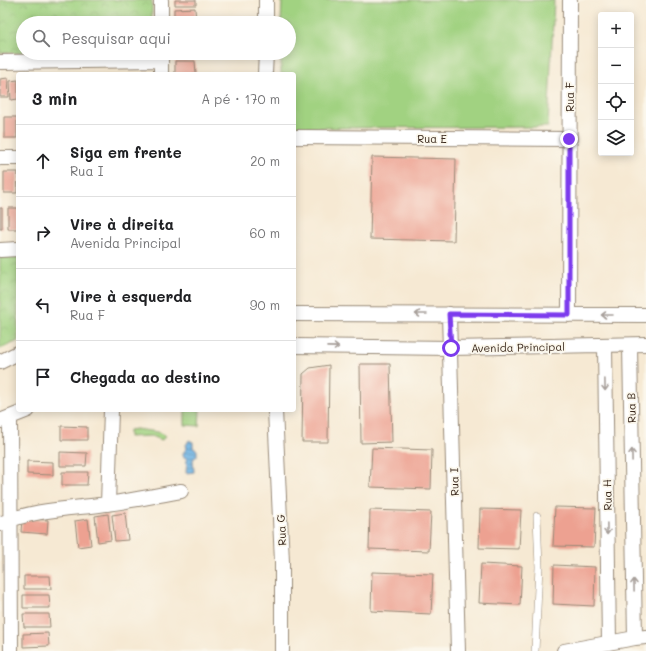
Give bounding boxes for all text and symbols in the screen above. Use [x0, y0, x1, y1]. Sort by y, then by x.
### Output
map controls [598, 12, 634, 156]
button: + [598, 12, 634, 48]
search box [16, 16, 296, 60]
icon: search [30, 27, 52, 49]
text: Pesquisar aqui [62, 28, 171, 48]
button: − [598, 48, 634, 84]
street label: Rua F [562, 82, 577, 112]
button: locate [598, 84, 634, 120]
text: 3 min [32, 87, 77, 109]
text: A pé · 170 m [201, 90, 280, 107]
button: layers [598, 120, 634, 156]
route end [560, 130, 578, 148]
street label: Rua E [417, 131, 447, 146]
text: Siga em frente [70, 142, 182, 162]
icon: ahead [32, 150, 54, 172]
text: 20 m [250, 152, 280, 169]
text: Rua I [70, 162, 103, 179]
text: Vire à direita [70, 214, 174, 234]
icon: right [32, 222, 54, 244]
text: 60 m [250, 224, 280, 241]
text: Avenida Principal [70, 234, 181, 251]
text: Vire à esquerda [70, 286, 192, 306]
icon: left [32, 294, 54, 316]
text: 90 m [250, 296, 280, 313]
text: Rua F [70, 306, 105, 323]
one-way arrow [415, 310, 428, 318]
one-way arrow [601, 311, 614, 319]
route start [442, 339, 460, 357]
street label: Avenida Principal [471, 339, 565, 355]
one-way arrow [326, 343, 339, 351]
icon: arrive [32, 366, 54, 388]
text: Chegada ao destino [70, 367, 220, 387]
one-way arrow [601, 378, 609, 391]
street label: Rua B [623, 393, 639, 423]
one-way arrow [628, 449, 635, 462]
street label: Rua I [446, 468, 462, 496]
street label: Rua H [599, 479, 615, 511]
street label: Rua G [273, 514, 289, 546]
one-way arrow [604, 522, 611, 535]
one-way arrow [630, 579, 638, 592]

